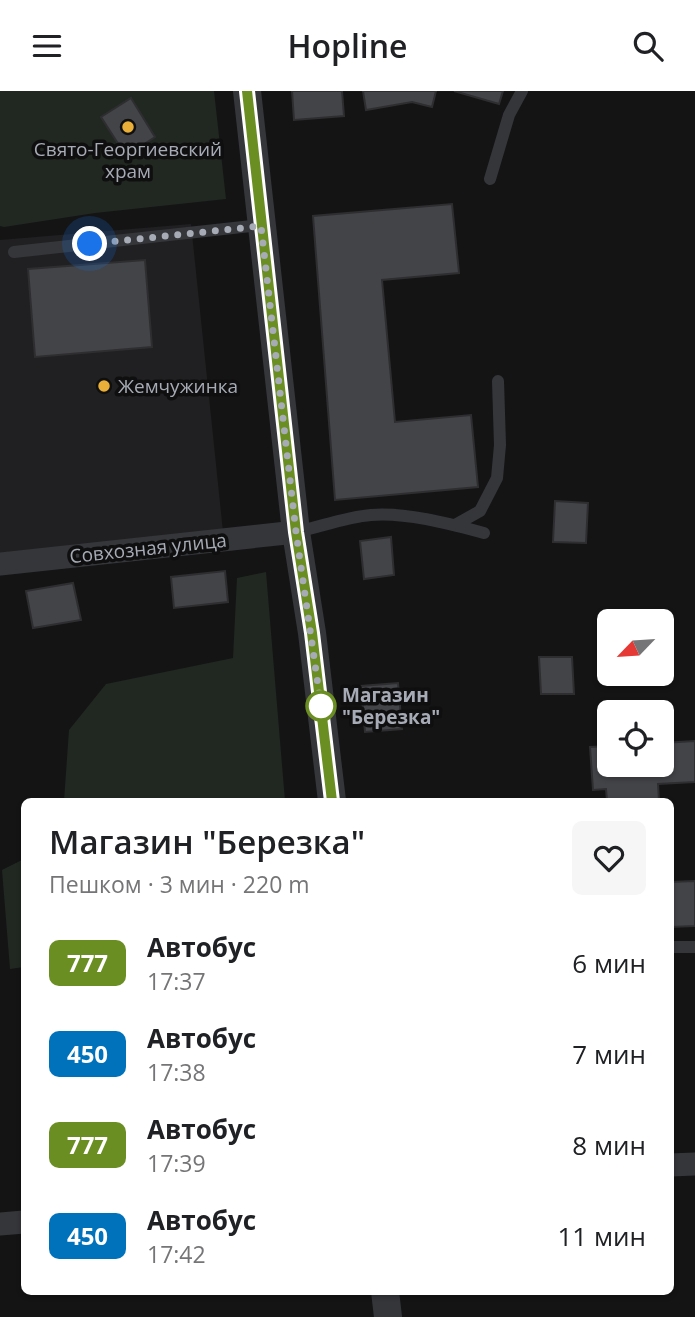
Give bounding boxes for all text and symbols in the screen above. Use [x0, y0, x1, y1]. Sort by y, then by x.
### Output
text: Hopline [287, 24, 408, 67]
icon: menu [28, 27, 66, 65]
icon: search [629, 27, 667, 65]
marker: Свято-Георгиевский храм [120, 119, 136, 135]
place label: Свято-Георгиевский храм [34, 136, 222, 184]
your location [72, 226, 107, 261]
place label: Жемчужинка [118, 373, 238, 399]
marker: Жемчужинка [96, 378, 112, 394]
street label: Совхозная улица [68, 527, 228, 569]
north arrow [597, 609, 674, 686]
map controls [597, 609, 674, 777]
place label: Магазин "Березка" [342, 682, 440, 730]
marker: Магазин "Березка" [306, 691, 336, 721]
button: locate [597, 700, 674, 777]
text: Магазин "Березка" [49, 819, 365, 864]
button: heart [572, 821, 646, 895]
text: Пешком · 3 мин · 220 m [49, 868, 310, 900]
text: Автобус [147, 929, 256, 965]
text: 6 мин [572, 945, 646, 981]
text: 777 [67, 946, 108, 979]
text: 17:37 [147, 965, 206, 997]
text: Автобус [147, 1020, 256, 1056]
text: 7 мин [572, 1036, 646, 1072]
text: 450 [67, 1037, 108, 1070]
text: 17:38 [147, 1056, 206, 1088]
text: Автобус [147, 1111, 256, 1147]
text: 8 мин [572, 1127, 646, 1163]
text: 777 [67, 1128, 108, 1161]
text: 17:39 [147, 1147, 206, 1179]
text: Автобус [147, 1202, 256, 1238]
text: 11 мин [557, 1218, 646, 1254]
text: 450 [67, 1219, 108, 1252]
text: 17:42 [147, 1238, 206, 1270]

